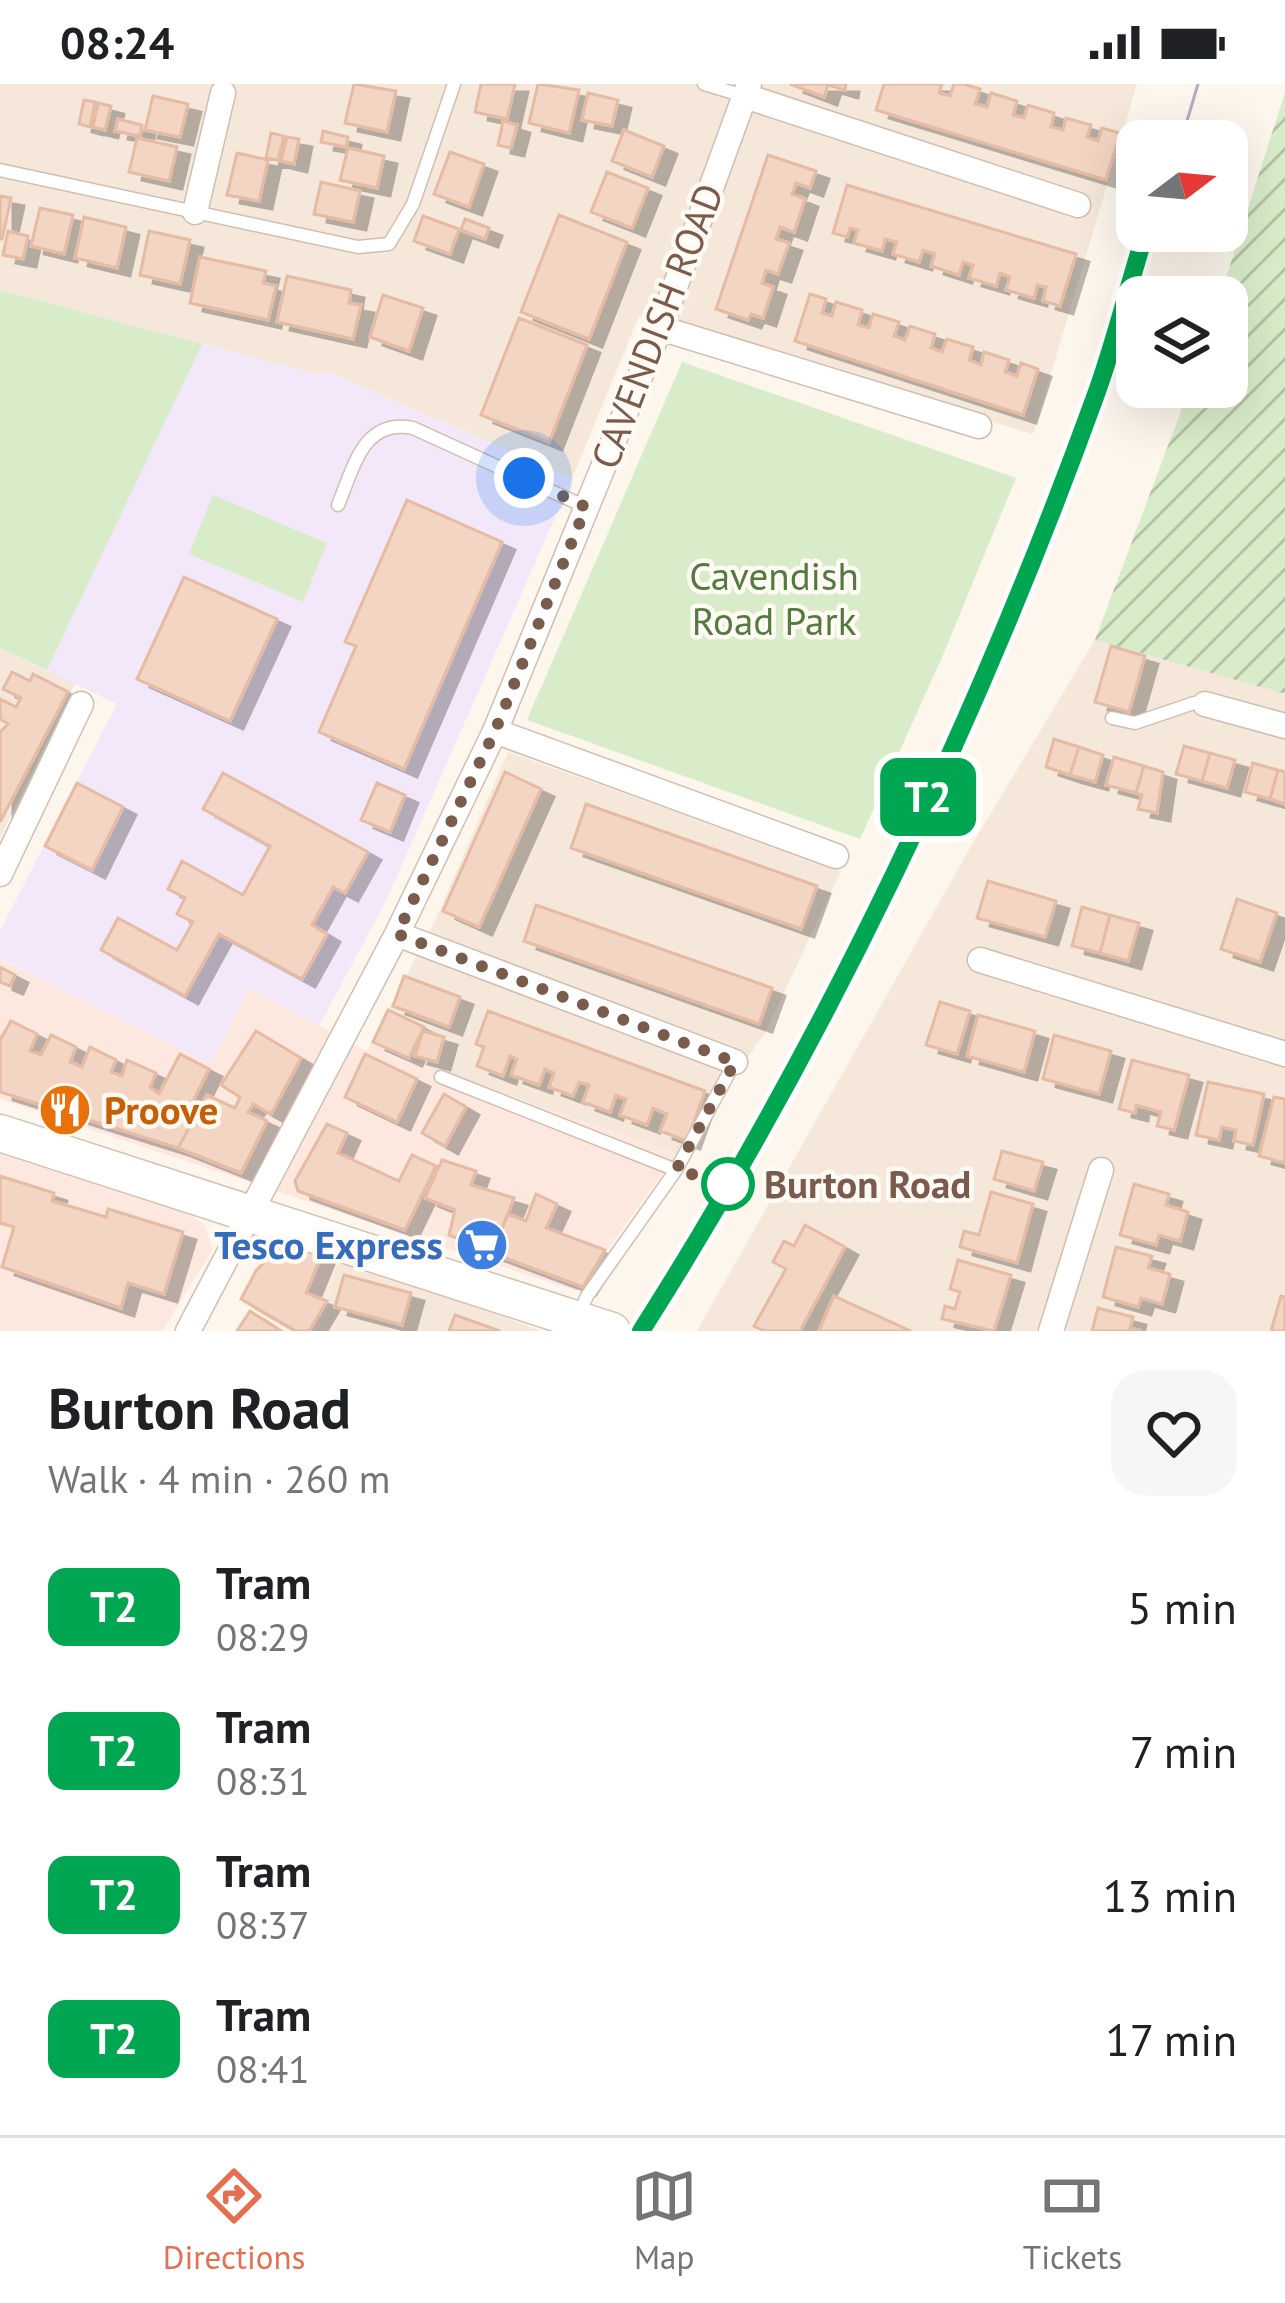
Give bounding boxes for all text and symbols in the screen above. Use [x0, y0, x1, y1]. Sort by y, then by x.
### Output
text: 08:24 [60, 13, 174, 71]
north arrow [1116, 120, 1248, 252]
map controls [1116, 120, 1248, 408]
street label: CAVENDISH ROAD [579, 176, 734, 476]
button: layers [1116, 276, 1248, 408]
your location [494, 448, 554, 508]
park label: Cavendish Road Park [689, 550, 859, 646]
line badge: T2 [874, 758, 982, 836]
text: T2 [904, 769, 952, 824]
restaurant icon: Proove [37, 1082, 93, 1138]
place label: Proove [104, 1084, 218, 1135]
place label: Burton Road [764, 1158, 971, 1209]
marker: Burton Road [703, 1159, 753, 1209]
supermarket icon: Tesco Express [454, 1217, 510, 1273]
place label: Tesco Express [214, 1219, 443, 1270]
button: heart [1111, 1370, 1237, 1496]
text: Burton Road [48, 1371, 351, 1445]
text: Walk · 4 min · 260 m [48, 1453, 390, 1504]
text: Tram [216, 1553, 311, 1611]
text: 5 min [1127, 1578, 1237, 1636]
text: T2 [90, 1579, 138, 1634]
text: 08:29 [216, 1611, 310, 1662]
text: Tram [216, 1697, 311, 1755]
text: 7 min [1130, 1722, 1237, 1780]
text: T2 [90, 1723, 138, 1778]
text: 08:31 [216, 1755, 310, 1806]
text: Tram [216, 1841, 311, 1899]
text: 13 min [1103, 1866, 1237, 1924]
text: T2 [90, 1867, 138, 1922]
text: 08:37 [216, 1899, 310, 1950]
text: Tram [216, 1985, 311, 2043]
text: 17 min [1105, 2010, 1237, 2068]
text: T2 [90, 2011, 138, 2066]
text: 08:41 [216, 2043, 310, 2094]
tab: Directions [163, 2163, 305, 2278]
tab: Map [631, 2163, 697, 2278]
tab: Tickets [1023, 2163, 1122, 2278]

